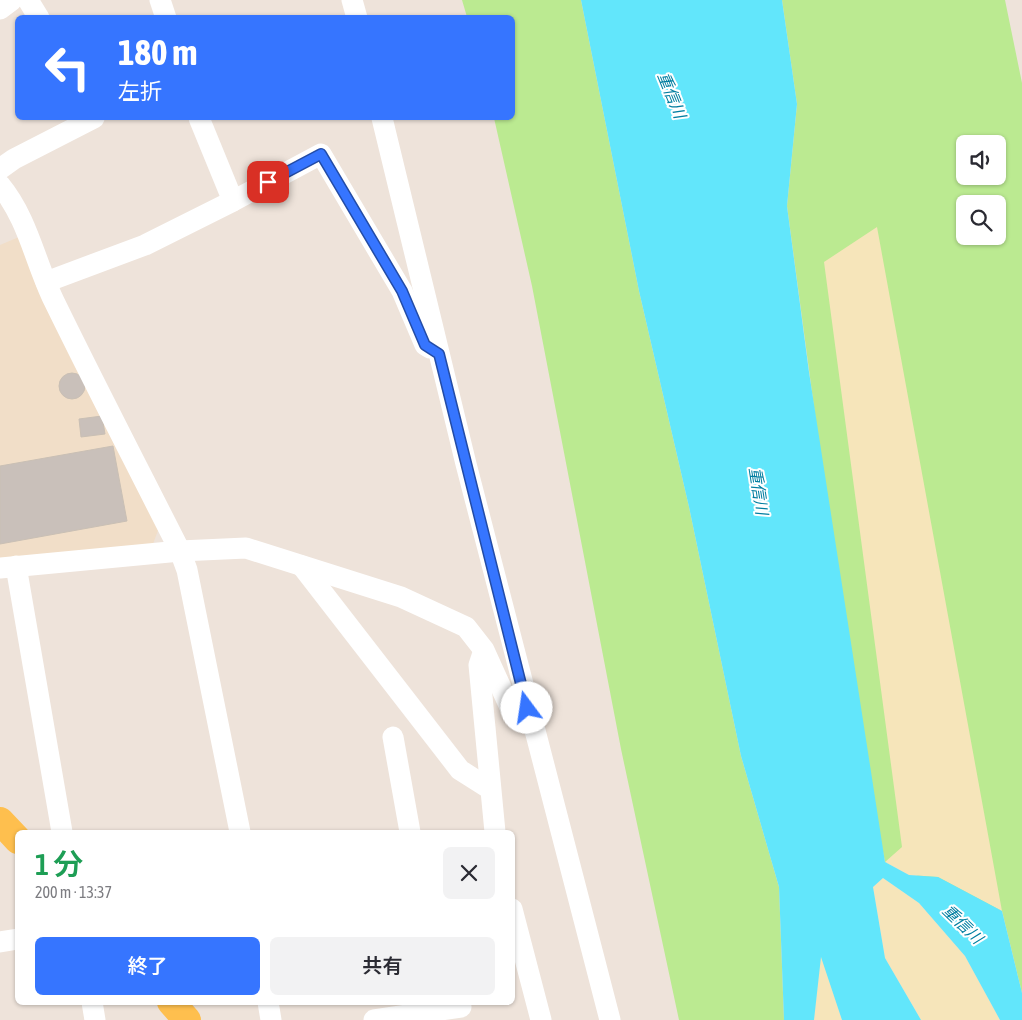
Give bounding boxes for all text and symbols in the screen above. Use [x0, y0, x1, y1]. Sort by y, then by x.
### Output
text: 180 m [118, 32, 197, 72]
icon: left [35, 35, 100, 100]
water label: 重信川 [655, 69, 690, 122]
text: 左折 [118, 78, 162, 104]
map controls [956, 135, 1006, 245]
button: sound [956, 135, 1006, 185]
pin [247, 161, 289, 203]
icon: arrive [254, 168, 282, 196]
button: search [956, 195, 1006, 245]
water label: 重信川 [746, 466, 772, 518]
position arrow [500, 681, 552, 733]
text: 1 分 [35, 847, 83, 881]
button: close [443, 847, 495, 899]
text: 200 m · 13:37 [35, 883, 112, 901]
water label: 重信川 [939, 901, 988, 949]
button: 終了 [35, 937, 260, 995]
button: 共有 [270, 937, 495, 995]

